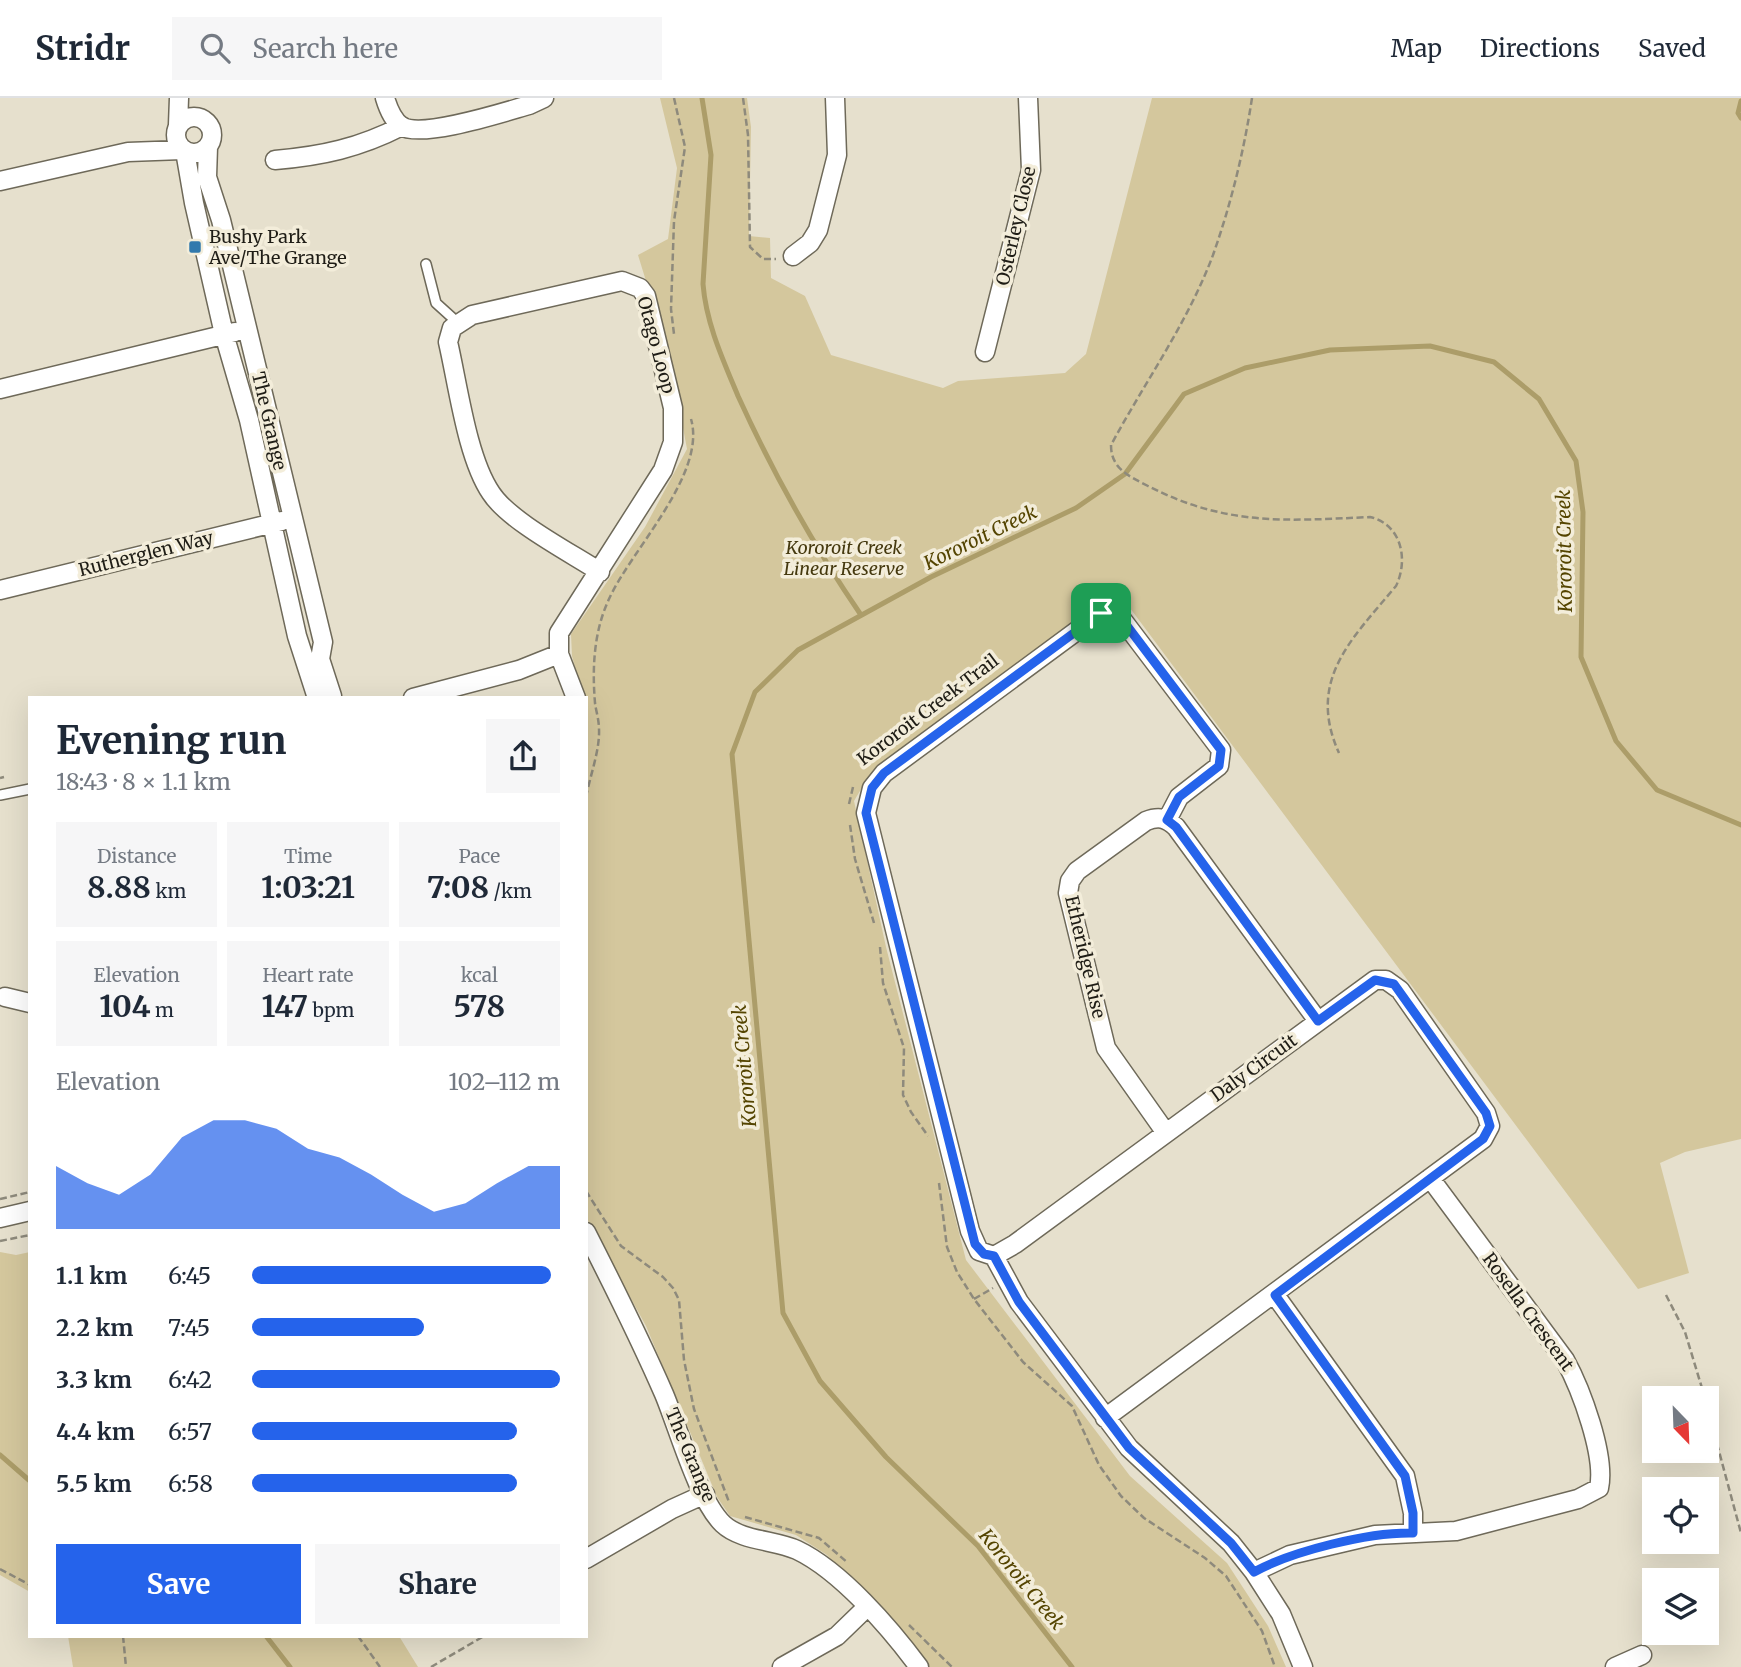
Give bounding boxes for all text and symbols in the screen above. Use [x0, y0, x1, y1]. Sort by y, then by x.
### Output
search box [172, 17, 662, 80]
text: Stridr [35, 28, 130, 69]
icon: search [196, 29, 234, 67]
text: Search here [252, 32, 398, 65]
text: Map [1391, 33, 1442, 64]
text: Directions [1480, 33, 1600, 64]
text: Saved [1638, 33, 1706, 64]
street label: Osterley Close [991, 164, 1040, 288]
place label: Bushy Park Ave/The Grange [208, 225, 347, 269]
marker: Bushy Park Ave/The Grange [187, 239, 203, 255]
street label: Otago Loop [633, 294, 680, 396]
street label: The Grange [247, 369, 292, 472]
water label: Kororoit Creek [1551, 489, 1577, 614]
water label: Kororoit Creek [919, 499, 1041, 575]
street label: Rutherglen Way [76, 526, 216, 581]
park label: Kororoit Creek Linear Reserve [784, 536, 904, 580]
pin [1071, 583, 1131, 643]
icon: arrive [1082, 594, 1120, 632]
street label: Kororoit Creek Trail [852, 649, 1003, 770]
text: Evening run [56, 717, 287, 764]
button: share [486, 719, 560, 793]
text: 18:43 · 8 × 1.1 km [56, 767, 231, 796]
text: Distance [97, 844, 176, 868]
text: Time [284, 844, 332, 868]
text: Pace [459, 844, 500, 868]
text: 8.88 [87, 868, 151, 906]
text: 1:03:21 [261, 868, 355, 906]
text: 7:08 [427, 868, 489, 906]
text: km [151, 879, 186, 903]
text: /km [489, 879, 532, 903]
street label: Etheridge Rise [1060, 893, 1111, 1020]
text: Elevation [94, 963, 180, 987]
text: Heart rate [263, 963, 353, 987]
text: kcal [461, 963, 498, 987]
text: 104 [99, 987, 151, 1025]
text: 147 [262, 987, 308, 1025]
text: 578 [453, 987, 505, 1025]
text: m [151, 998, 174, 1022]
text: bpm [308, 998, 354, 1022]
water label: Kororoit Creek [727, 1003, 761, 1129]
street label: Daly Circuit [1206, 1029, 1301, 1107]
text: Elevation [56, 1067, 160, 1096]
text: 102–112 m [448, 1067, 560, 1096]
street label: Rosella Crescent [1478, 1248, 1579, 1375]
text: 1.1 km [56, 1261, 127, 1290]
text: 6:45 [168, 1261, 211, 1290]
text: 2.2 km [56, 1313, 134, 1342]
text: 7:45 [168, 1313, 210, 1342]
text: 3.3 km [56, 1365, 132, 1394]
text: 6:42 [168, 1365, 212, 1394]
north arrow [1642, 1386, 1718, 1463]
map controls [1642, 1386, 1719, 1645]
street label: The Grange [660, 1404, 721, 1505]
text: 4.4 km [56, 1417, 135, 1446]
text: 6:57 [168, 1417, 212, 1446]
text: 5.5 km [56, 1469, 132, 1498]
text: 6:58 [168, 1469, 213, 1498]
button: locate [1642, 1477, 1719, 1554]
water label: Kororoit Creek [973, 1523, 1070, 1635]
button: Save [56, 1544, 301, 1624]
button: Share [315, 1544, 560, 1624]
button: layers [1642, 1568, 1719, 1645]

